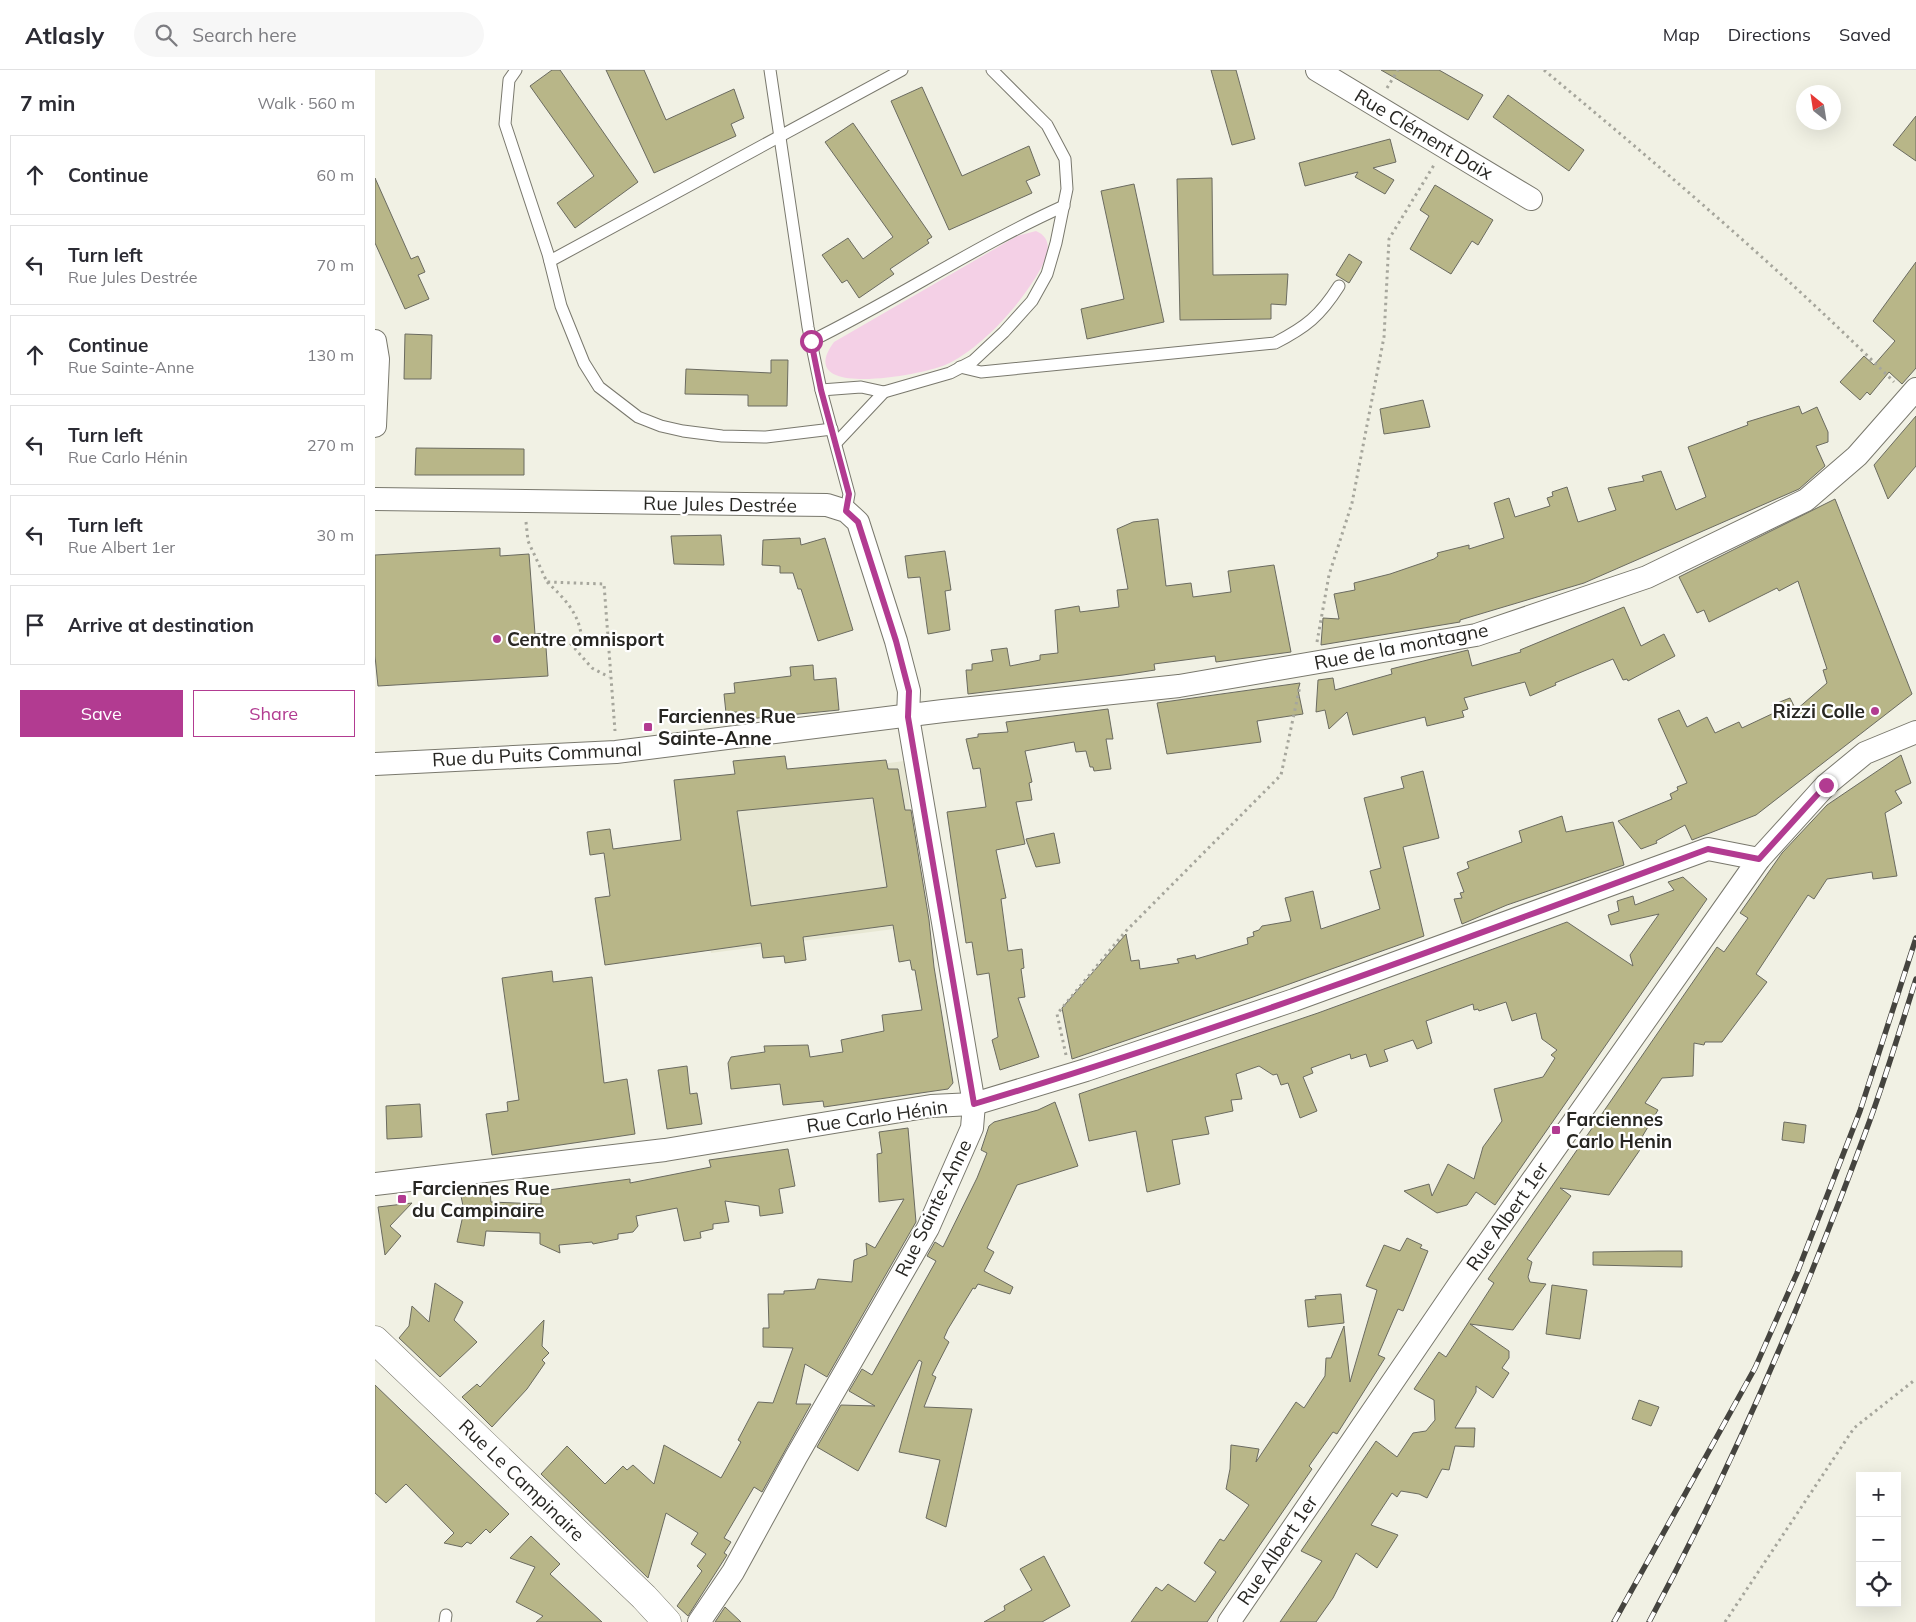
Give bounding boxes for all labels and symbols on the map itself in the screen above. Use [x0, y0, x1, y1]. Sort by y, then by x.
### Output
street label: Rue Clément Daix [1350, 83, 1498, 185]
north arrow [1796, 85, 1841, 130]
route start [800, 330, 823, 353]
street label: Rue Jules Destrée [643, 491, 797, 517]
street label: Rue de la montagne [1312, 617, 1490, 675]
place label: Centre omnisport [507, 627, 664, 651]
marker: Centre omnisport [491, 633, 503, 645]
place label: Rizzi Colle [1773, 699, 1865, 723]
place label: Farciennes Rue Sainte-Anne [658, 704, 796, 750]
marker: Rizzi Colle [1869, 705, 1881, 717]
marker: Farciennes Rue Sainte-Anne [642, 721, 654, 733]
street label: Rue du Puits Communal [431, 737, 643, 771]
route end [1815, 774, 1838, 797]
street label: Rue Carlo Hénin [805, 1094, 949, 1138]
place label: Farciennes Carlo Henin [1566, 1107, 1672, 1153]
marker: Farciennes Carlo Henin [1550, 1124, 1562, 1136]
street label: Rue Sainte-Anne [889, 1135, 977, 1281]
street label: Rue Albert 1er [1461, 1157, 1553, 1275]
place label: Farciennes Rue du Campinaire [412, 1176, 550, 1222]
marker: Farciennes Rue du Campinaire [396, 1193, 408, 1205]
street label: Rue Le Campinaire [454, 1414, 590, 1546]
street label: Rue Albert 1er [1231, 1490, 1323, 1609]

